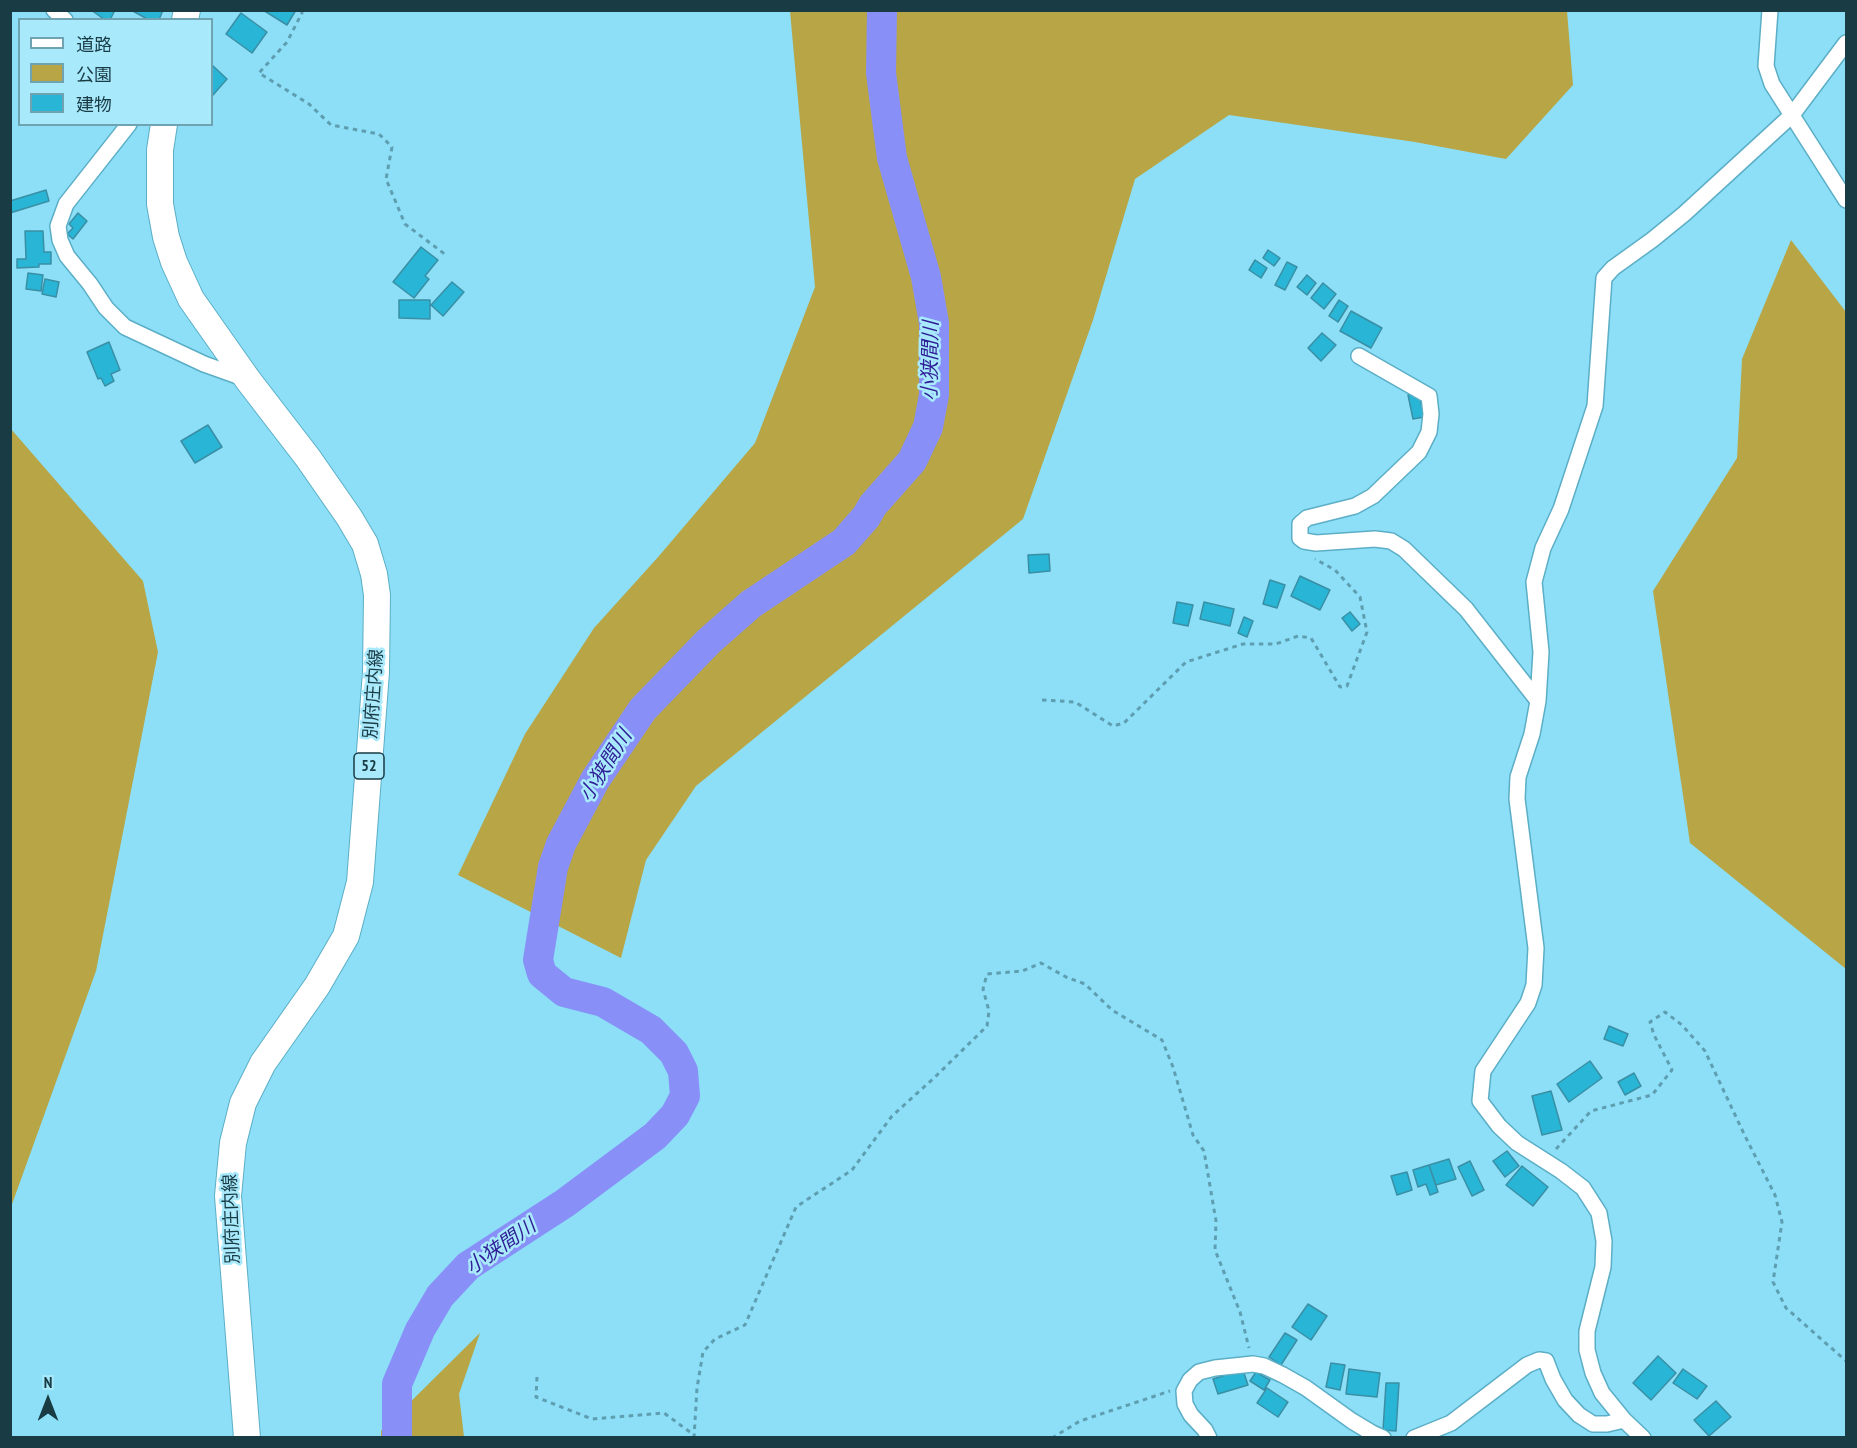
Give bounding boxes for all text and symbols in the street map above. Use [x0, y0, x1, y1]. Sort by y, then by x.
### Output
legend [18, 18, 213, 126]
text: 道路 [76, 33, 112, 56]
text: 公園 [76, 63, 112, 86]
text: 建物 [76, 93, 112, 116]
water label: 小狭間川 [918, 321, 944, 401]
street label: 別府庄内線 [360, 648, 388, 740]
water label: 小狭間川 [575, 726, 637, 806]
road number: 52 [354, 753, 384, 779]
street label: 別府庄内線 [220, 1174, 244, 1264]
water label: 小狭間川 [461, 1214, 541, 1280]
north arrow [18, 1370, 78, 1430]
text: N [44, 1372, 52, 1392]

